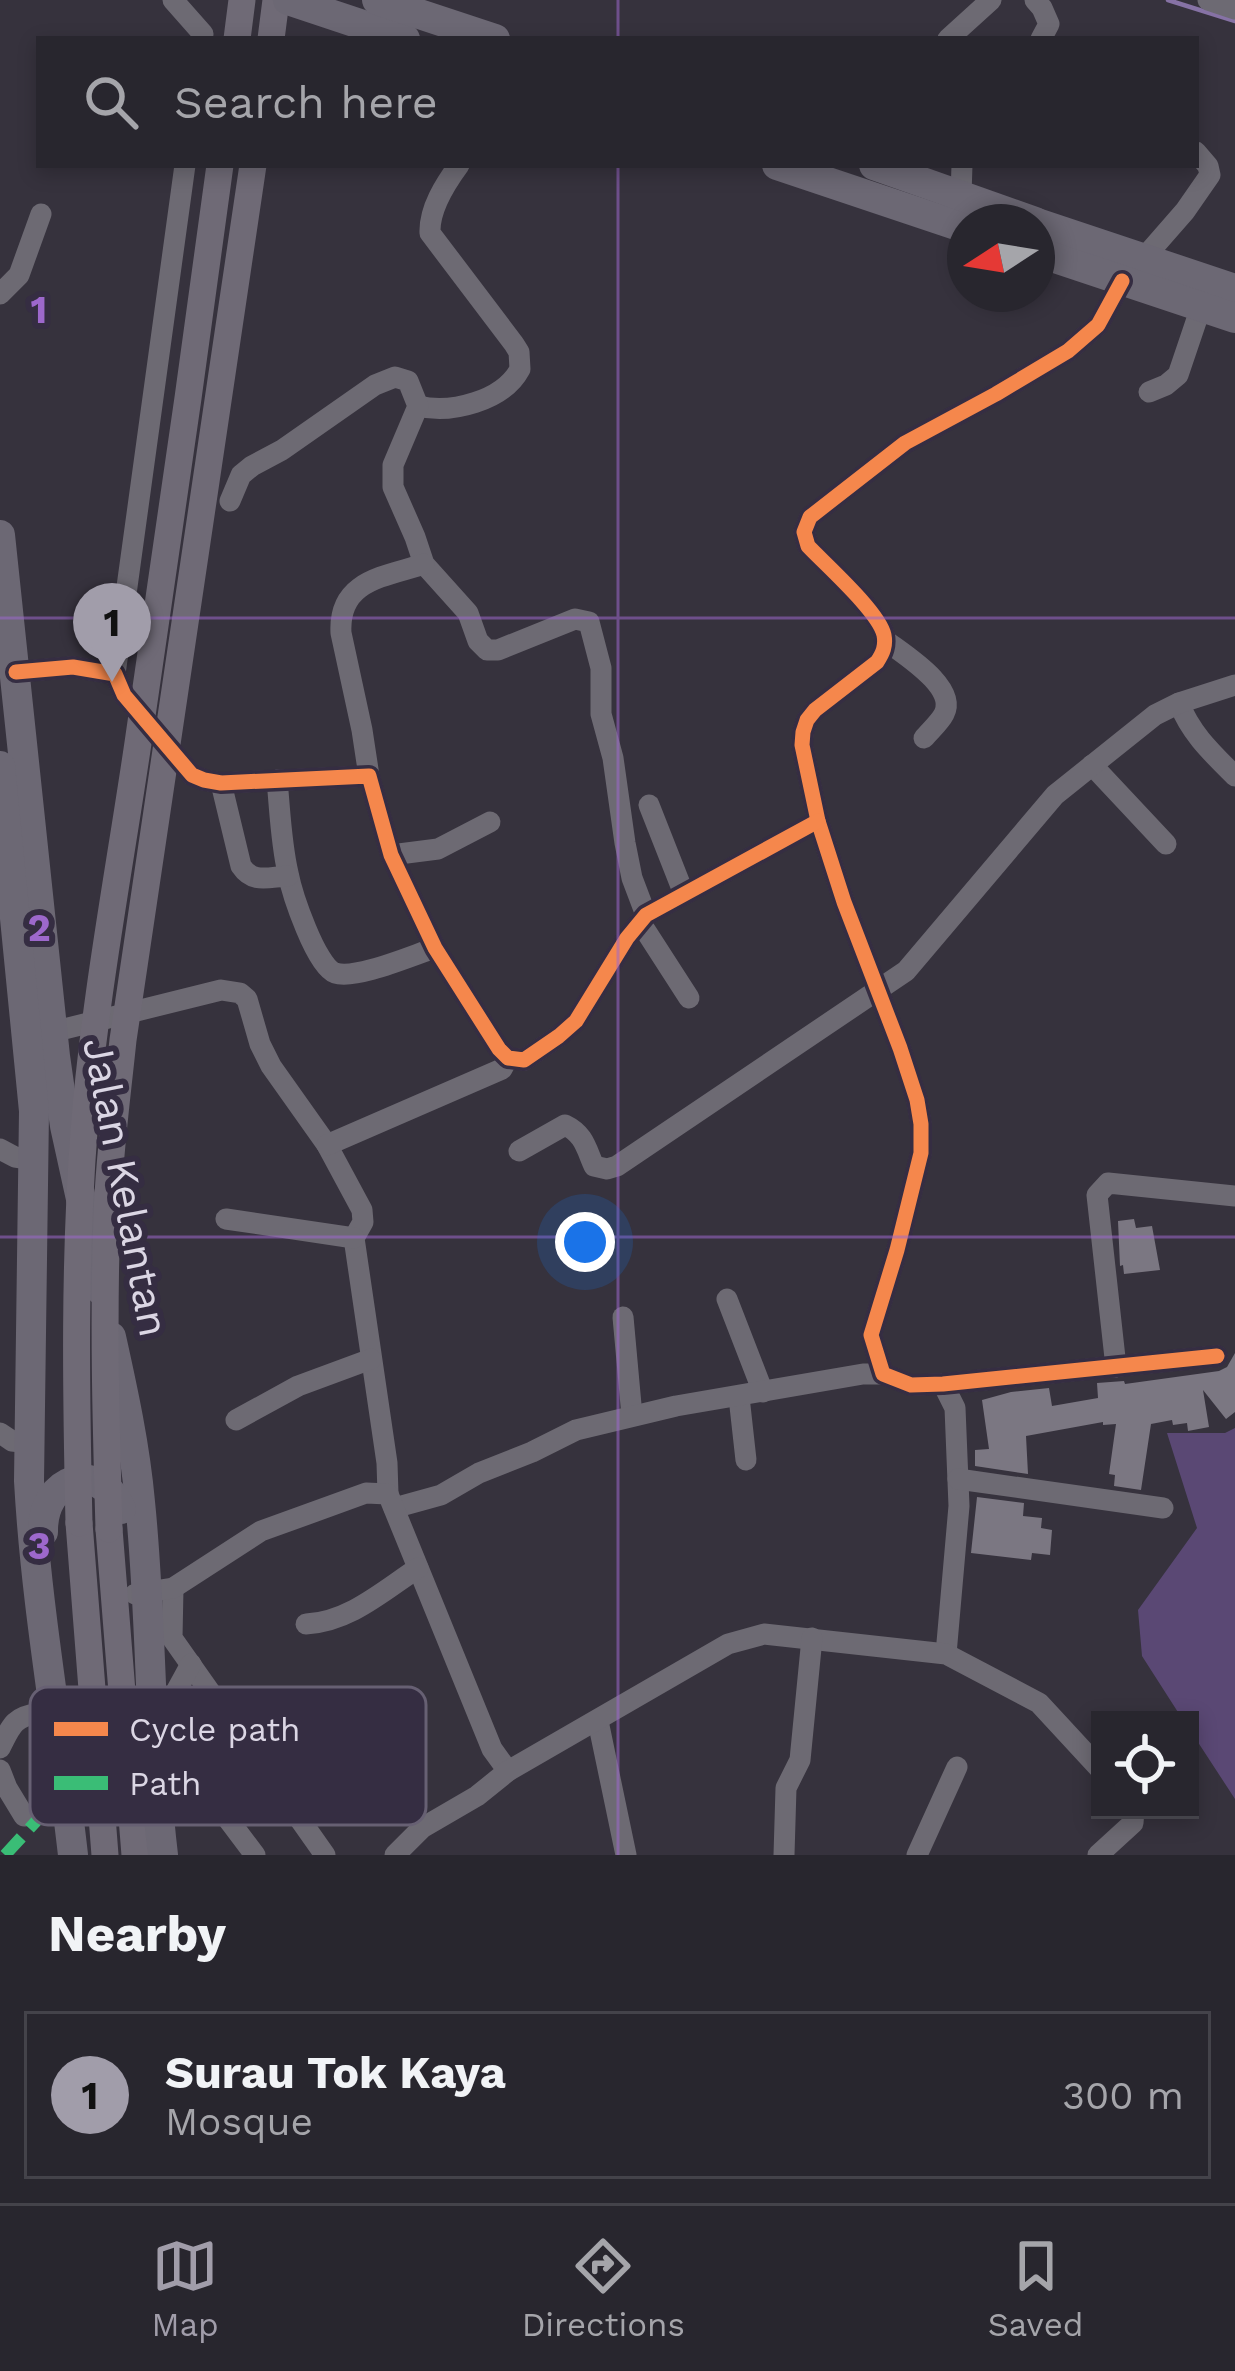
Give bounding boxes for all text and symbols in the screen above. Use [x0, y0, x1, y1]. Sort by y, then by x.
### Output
search box [36, 36, 1199, 168]
icon: search [78, 69, 144, 135]
text: Search here [174, 76, 438, 129]
north arrow [947, 204, 1055, 312]
text: 1 [31, 287, 47, 332]
pin: 1 [73, 583, 151, 682]
text: 2 [27, 905, 51, 950]
street label: Jalan Kelantan [73, 1033, 179, 1341]
your location [555, 1212, 615, 1272]
text: 3 [27, 1523, 51, 1568]
legend [30, 1687, 426, 1825]
text: Cycle path [129, 1710, 301, 1749]
map controls [1091, 1711, 1199, 1819]
button: locate [1091, 1711, 1199, 1819]
text: Path [129, 1764, 201, 1803]
text: Nearby [48, 1904, 226, 1963]
text: Surau Tok Kaya [165, 2046, 506, 2099]
text: 1 [82, 2073, 98, 2118]
text: 300 m [1062, 2073, 1184, 2118]
text: Mosque [165, 2099, 313, 2144]
tab: Map [151, 2233, 219, 2344]
tab: Directions [522, 2233, 685, 2344]
tab: Saved [988, 2233, 1084, 2344]

